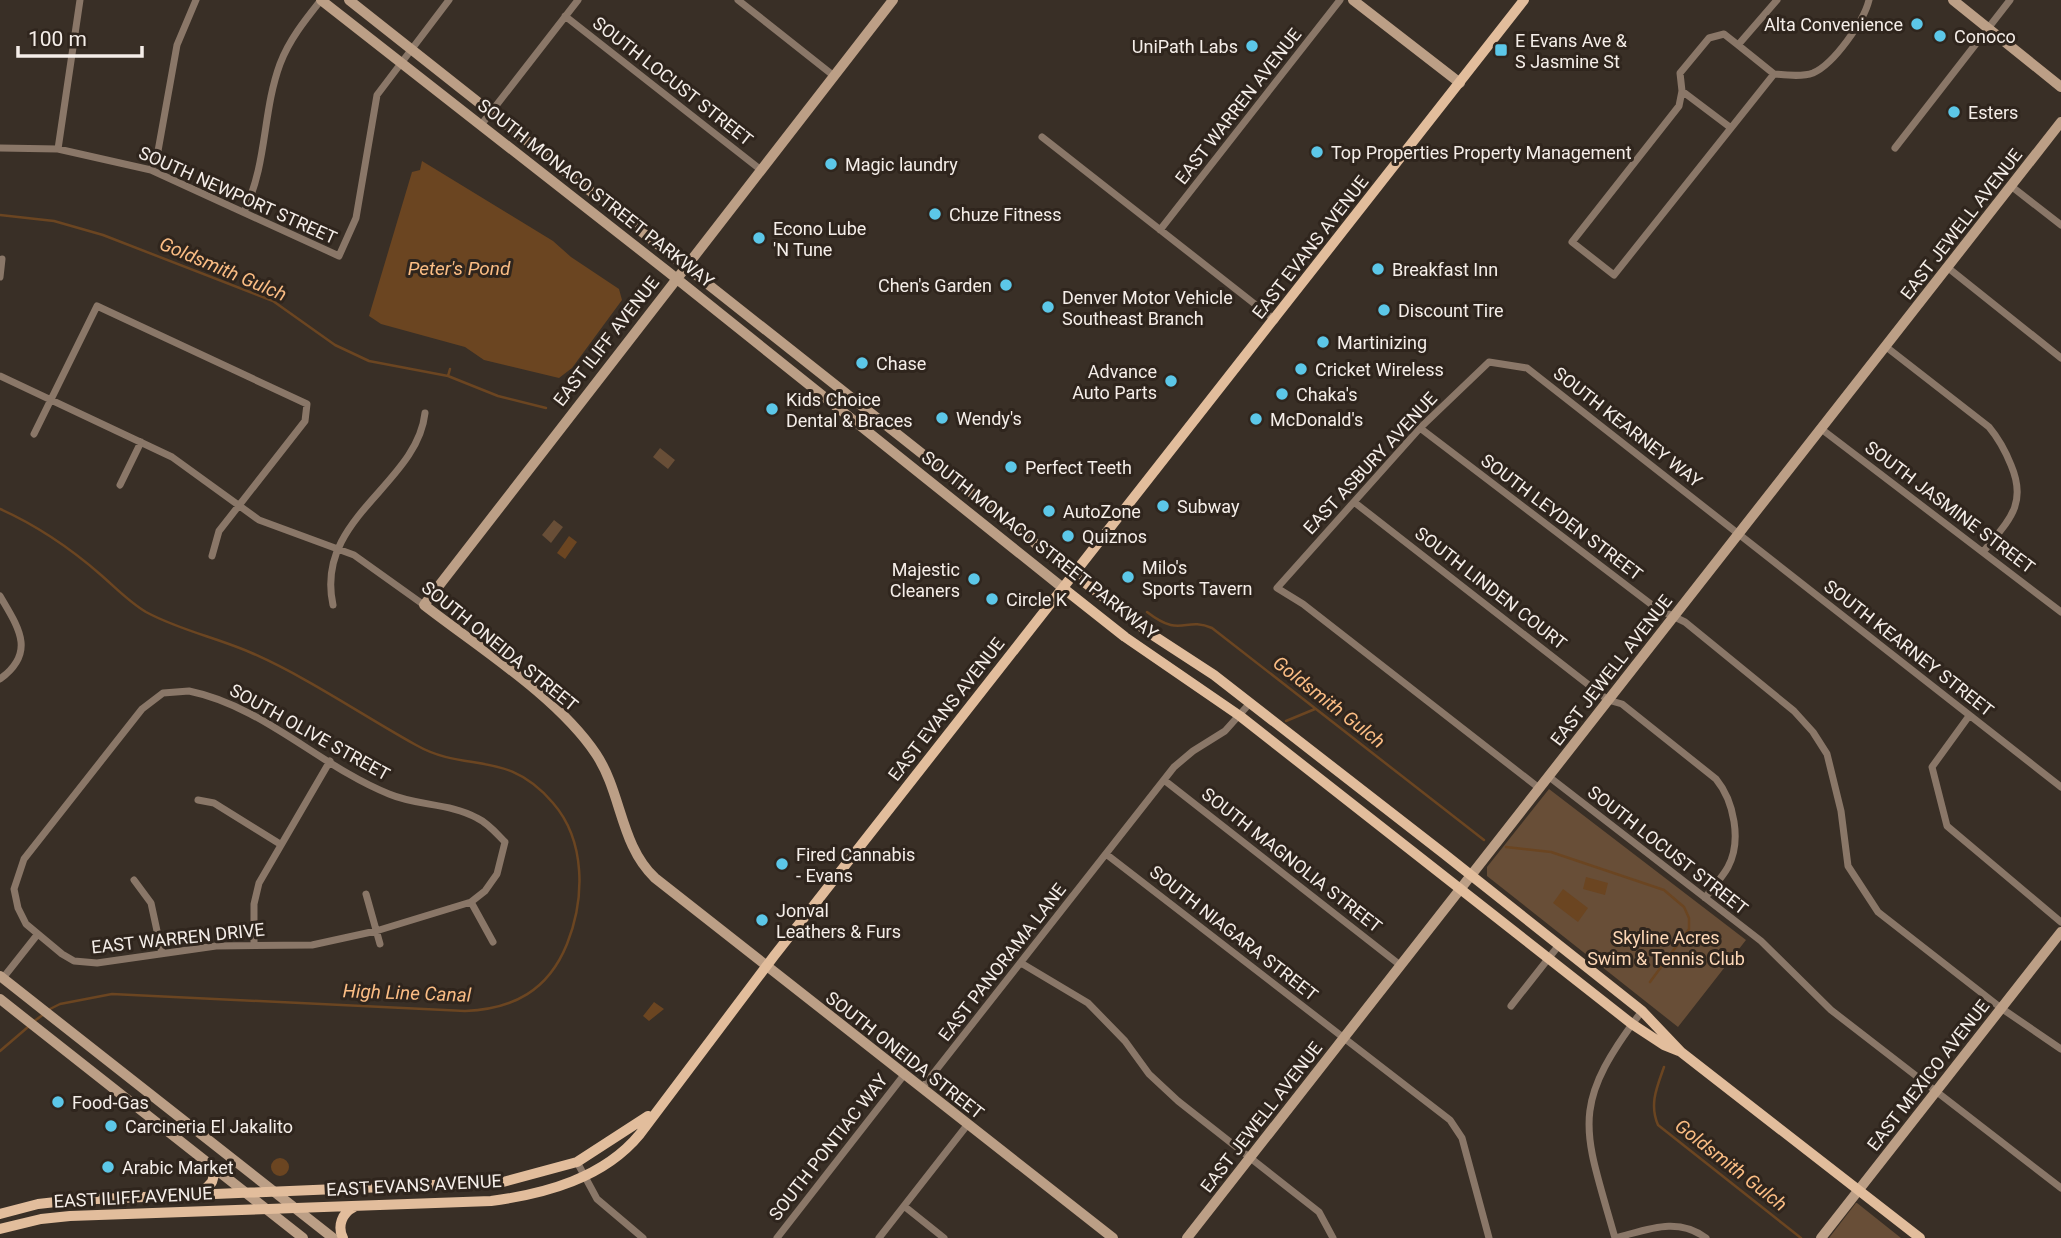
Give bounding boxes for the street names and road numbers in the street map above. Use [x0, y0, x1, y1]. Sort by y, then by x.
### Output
street label: SOUTH LOCUST STREET [589, 12, 757, 150]
street label: EAST WARREN AVENUE [1171, 24, 1305, 188]
street label: SOUTH MONACO STREET PARKWAY [474, 94, 718, 292]
street label: SOUTH NEWPORT STREET [136, 142, 341, 248]
street label: EAST JEWELL AVENUE [1896, 145, 2026, 303]
street label: EAST EVANS AVENUE [1248, 171, 1372, 323]
street label: EAST ILIFF AVENUE [549, 272, 663, 410]
street label: SOUTH KEARNEY WAY [1550, 362, 1707, 492]
street label: EAST ASBURY AVENUE [1299, 388, 1441, 538]
street label: SOUTH JASMINE STREET [1861, 436, 2039, 578]
street label: SOUTH MONACO STREET PARKWAY [918, 446, 1162, 644]
street label: SOUTH LEYDEN STREET [1477, 449, 1647, 585]
street label: SOUTH LINDEN COURT [1411, 522, 1571, 654]
street label: SOUTH KEARNEY STREET [1820, 575, 1998, 721]
street label: SOUTH ONEIDA STREET [418, 577, 583, 716]
street label: EAST JEWELL AVENUE [1546, 591, 1676, 749]
street label: EAST EVANS AVENUE [884, 633, 1008, 785]
street label: SOUTH OLIVE STREET [226, 679, 394, 785]
street label: SOUTH LOCUST STREET [1584, 781, 1752, 919]
street label: SOUTH MAGNOLIA STREET [1198, 783, 1386, 937]
street label: SOUTH NIAGARA STREET [1146, 861, 1322, 1005]
street label: EAST PANORAMA LANE [934, 879, 1070, 1045]
street label: EAST WARREN DRIVE [90, 918, 266, 958]
street label: SOUTH ONEIDA STREET [822, 987, 988, 1123]
street label: EAST MEXICO AVENUE [1863, 995, 1993, 1155]
street label: EAST JEWELL AVENUE [1196, 1038, 1326, 1196]
street label: SOUTH PONTIAC WAY [764, 1069, 892, 1224]
street label: EAST EVANS AVENUE [326, 1170, 502, 1200]
street label: EAST ILIFF AVENUE [53, 1182, 213, 1212]

